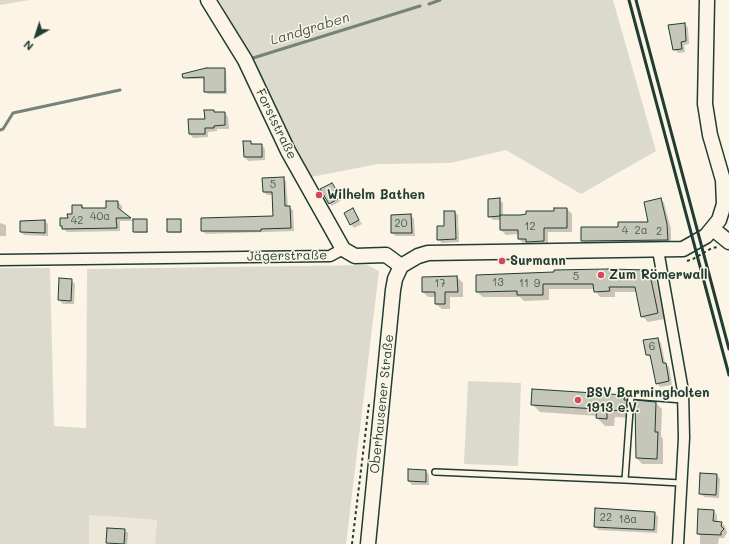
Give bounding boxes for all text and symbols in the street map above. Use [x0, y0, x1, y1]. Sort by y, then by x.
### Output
water label: Landgraben [268, 9, 352, 49]
north arrow [16, 16, 56, 56]
text: N [20, 37, 36, 54]
street label: Forststraße [252, 86, 300, 162]
house number: 5 [270, 178, 276, 192]
place label: Wilhelm Bathen [327, 187, 425, 203]
marker: Wilhelm Bathen [314, 190, 324, 200]
house number: 40a [90, 210, 110, 224]
house number: 42 [71, 214, 83, 228]
house number: 20 [395, 217, 407, 231]
house number: 12 [524, 220, 536, 234]
house number: 4 [622, 224, 628, 238]
house number: 2a [635, 224, 647, 238]
house number: 2 [656, 225, 662, 239]
street label: Jägerstraße [247, 248, 327, 264]
place label: Surmann [510, 253, 566, 269]
marker: Surmann [497, 256, 507, 266]
place label: Zum Römerwall [609, 267, 707, 283]
house number: 5 [573, 270, 579, 284]
marker: Zum Römerwall [596, 270, 606, 280]
house number: 13 [492, 276, 504, 290]
house number: 17 [434, 277, 446, 291]
house number: 11 [519, 277, 529, 291]
house number: 9 [534, 277, 540, 291]
street label: Oberhausener Straße [367, 334, 397, 474]
house number: 6 [649, 340, 655, 354]
place label: BSV Barmingholten 1913 e.V. [586, 385, 710, 416]
marker: BSV Barmingholten 1913 e.V. [573, 395, 583, 405]
house number: 22 [600, 511, 612, 525]
house number: 18a [619, 513, 637, 527]

